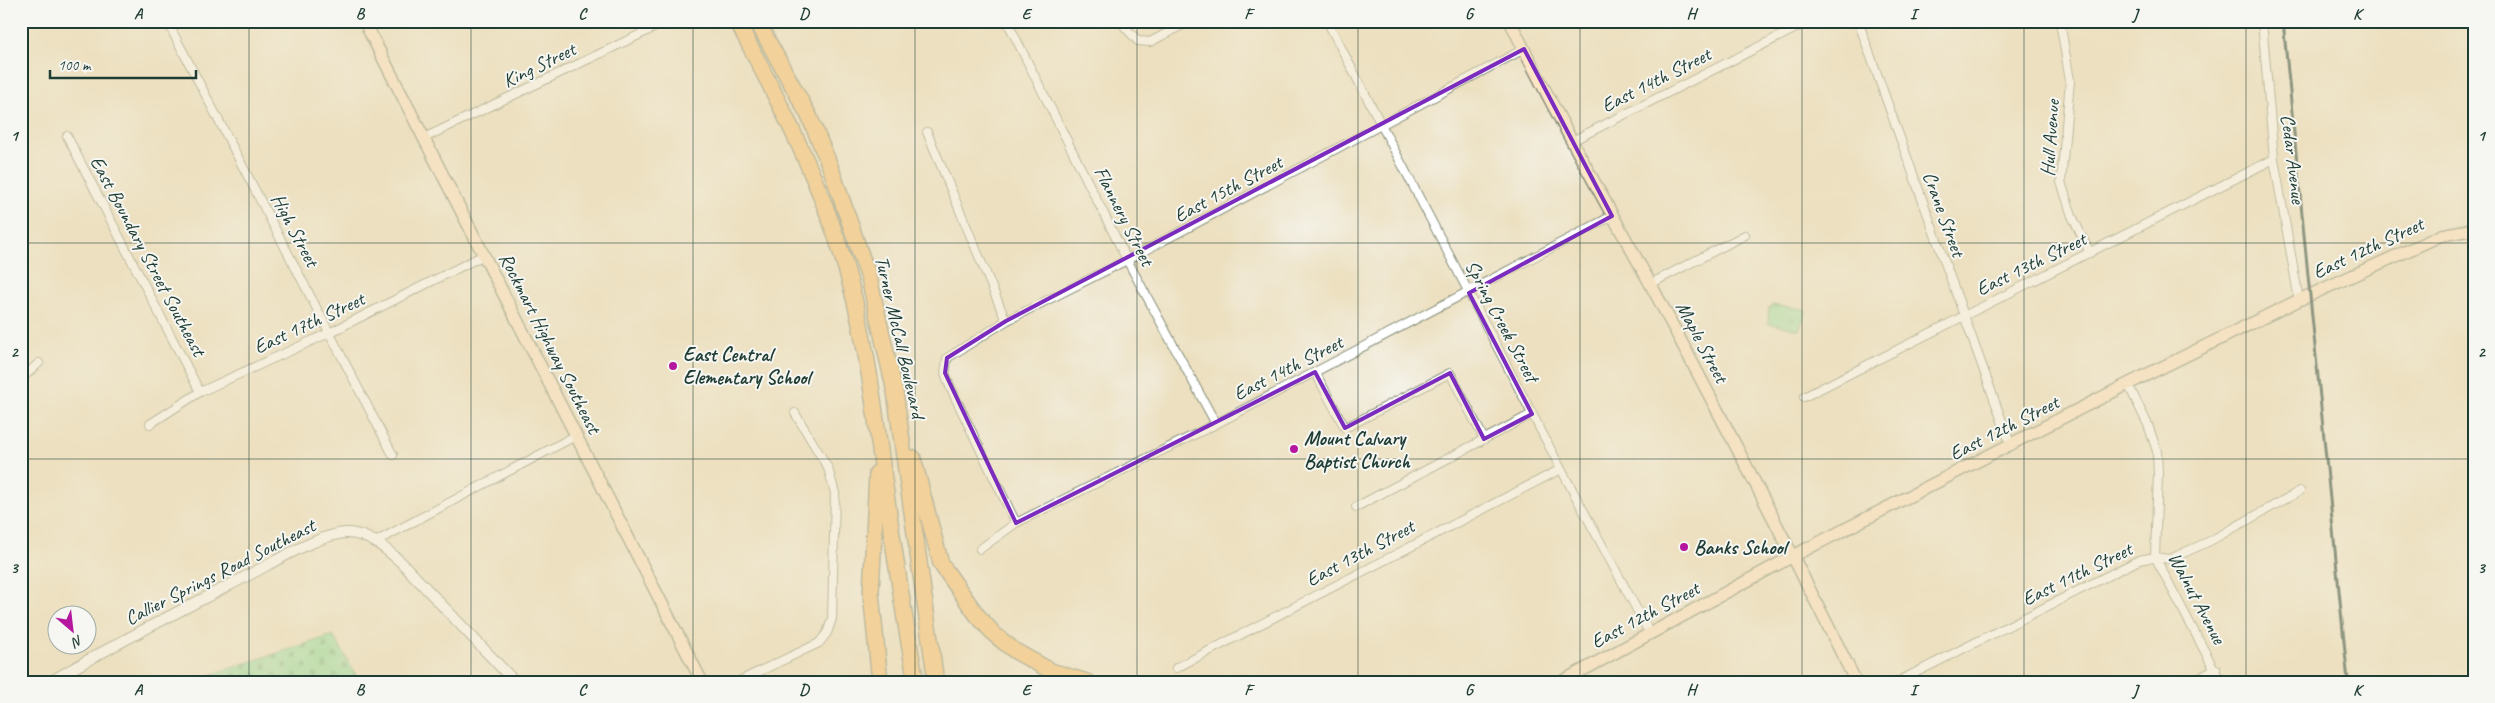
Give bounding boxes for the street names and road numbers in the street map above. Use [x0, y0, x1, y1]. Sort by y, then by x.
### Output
street label: King Street [498, 36, 582, 93]
street label: East 14th Street [1597, 41, 1717, 118]
street label: Hull Avenue [2035, 97, 2065, 177]
street label: Cedar Avenue [2275, 113, 2311, 207]
street label: East 15th Street [1169, 149, 1289, 228]
street label: East Boundary Street Southeast [85, 152, 213, 363]
street label: Flannery Street [1088, 162, 1161, 272]
street label: Crane Street [1917, 168, 1972, 262]
street label: High Street [265, 189, 326, 273]
street label: East 12th Street [2309, 210, 2429, 285]
street label: East 13th Street [1972, 226, 2092, 301]
street label: Rockmart Highway Southeast [493, 248, 608, 440]
street label: Turner McCall Boulevard [869, 254, 931, 423]
street label: Spring Creek Street [1459, 256, 1546, 389]
street label: East 17th Street [250, 285, 370, 360]
street label: Maple Street [1670, 297, 1735, 389]
street label: East 14th Street [1229, 329, 1349, 406]
street label: East 12th Street [1945, 389, 2065, 466]
street label: Callier Springs Road Southeast [121, 512, 321, 631]
street label: East 13th Street [1301, 513, 1421, 592]
street label: East 11th Street [2018, 536, 2138, 611]
street label: Walnut Avenue [2162, 548, 2232, 649]
street label: East 12th Street [1586, 575, 1706, 654]

